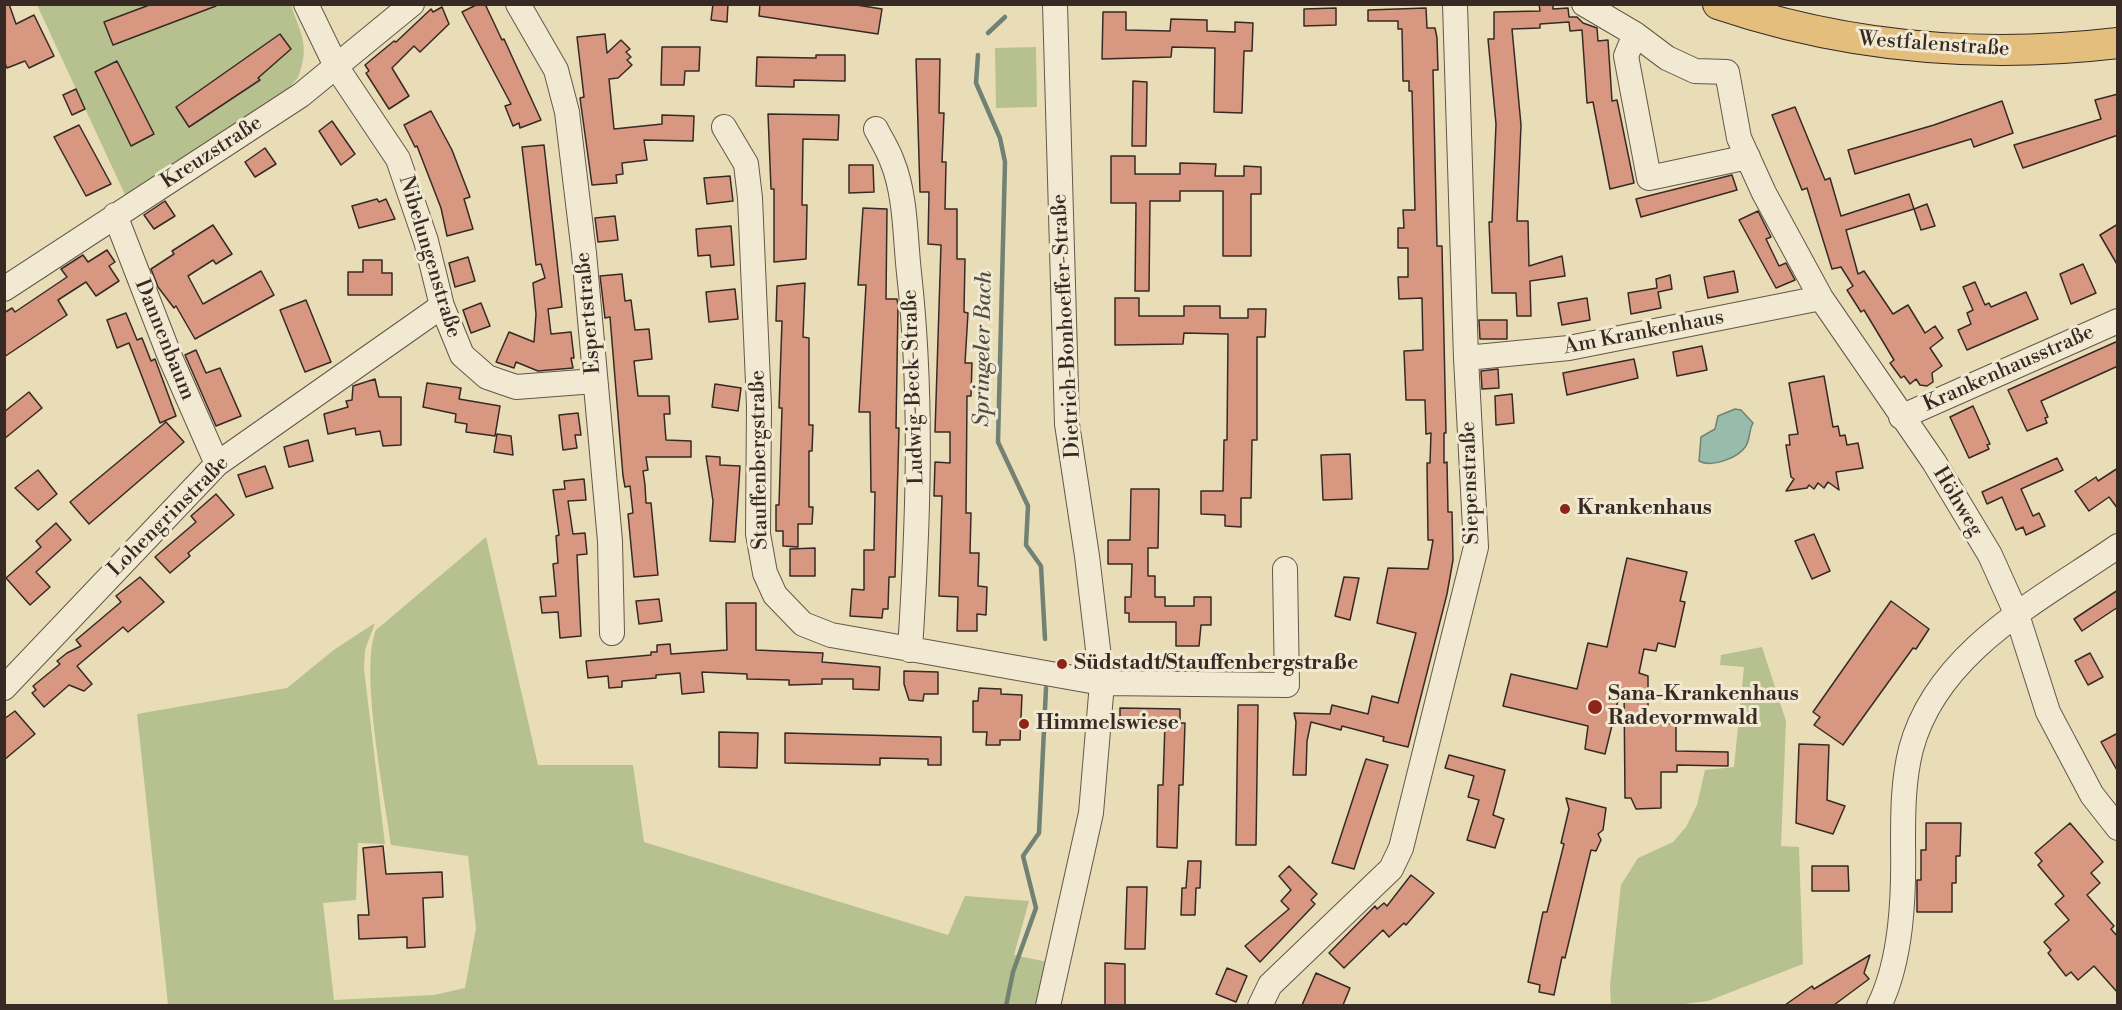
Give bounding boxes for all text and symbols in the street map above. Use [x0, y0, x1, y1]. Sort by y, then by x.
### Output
street label: Westfalenstraße [1858, 27, 2010, 63]
street label: Kreuzstraße [157, 111, 267, 195]
street label: Nibelungenstraße [392, 173, 466, 341]
street label: Dietrich-Bonhoeffer-Straße [1047, 193, 1087, 459]
street label: Espertstraße [571, 251, 607, 375]
water label: Springeler Bach [969, 271, 999, 427]
street label: Dannenbaum [128, 276, 200, 404]
street label: Ludwig-Beck-Straße [898, 289, 930, 485]
street label: Am Krankenhaus [1562, 305, 1726, 361]
street label: Krankenhausstraße [1920, 320, 2098, 418]
street label: Stauffenbergstraße [746, 370, 774, 550]
street label: Siepenstraße [1456, 421, 1486, 545]
street label: Lohengrinstraße [103, 451, 235, 583]
street label: Höhweg [1926, 463, 1988, 541]
place label: Krankenhaus [1577, 496, 1712, 522]
marker: Krankenhaus [1558, 502, 1572, 516]
place label: Südstadt/Stauffenbergstraße [1074, 651, 1358, 677]
marker: Südstadt/Stauffenbergstraße [1055, 657, 1069, 671]
place label: Sana-Krankenhaus Radevormwald [1608, 682, 1799, 732]
marker: Sana-Krankenhaus Radevormwald [1586, 698, 1604, 716]
place label: Himmelswiese [1036, 711, 1179, 737]
marker: Himmelswiese [1017, 717, 1031, 731]

